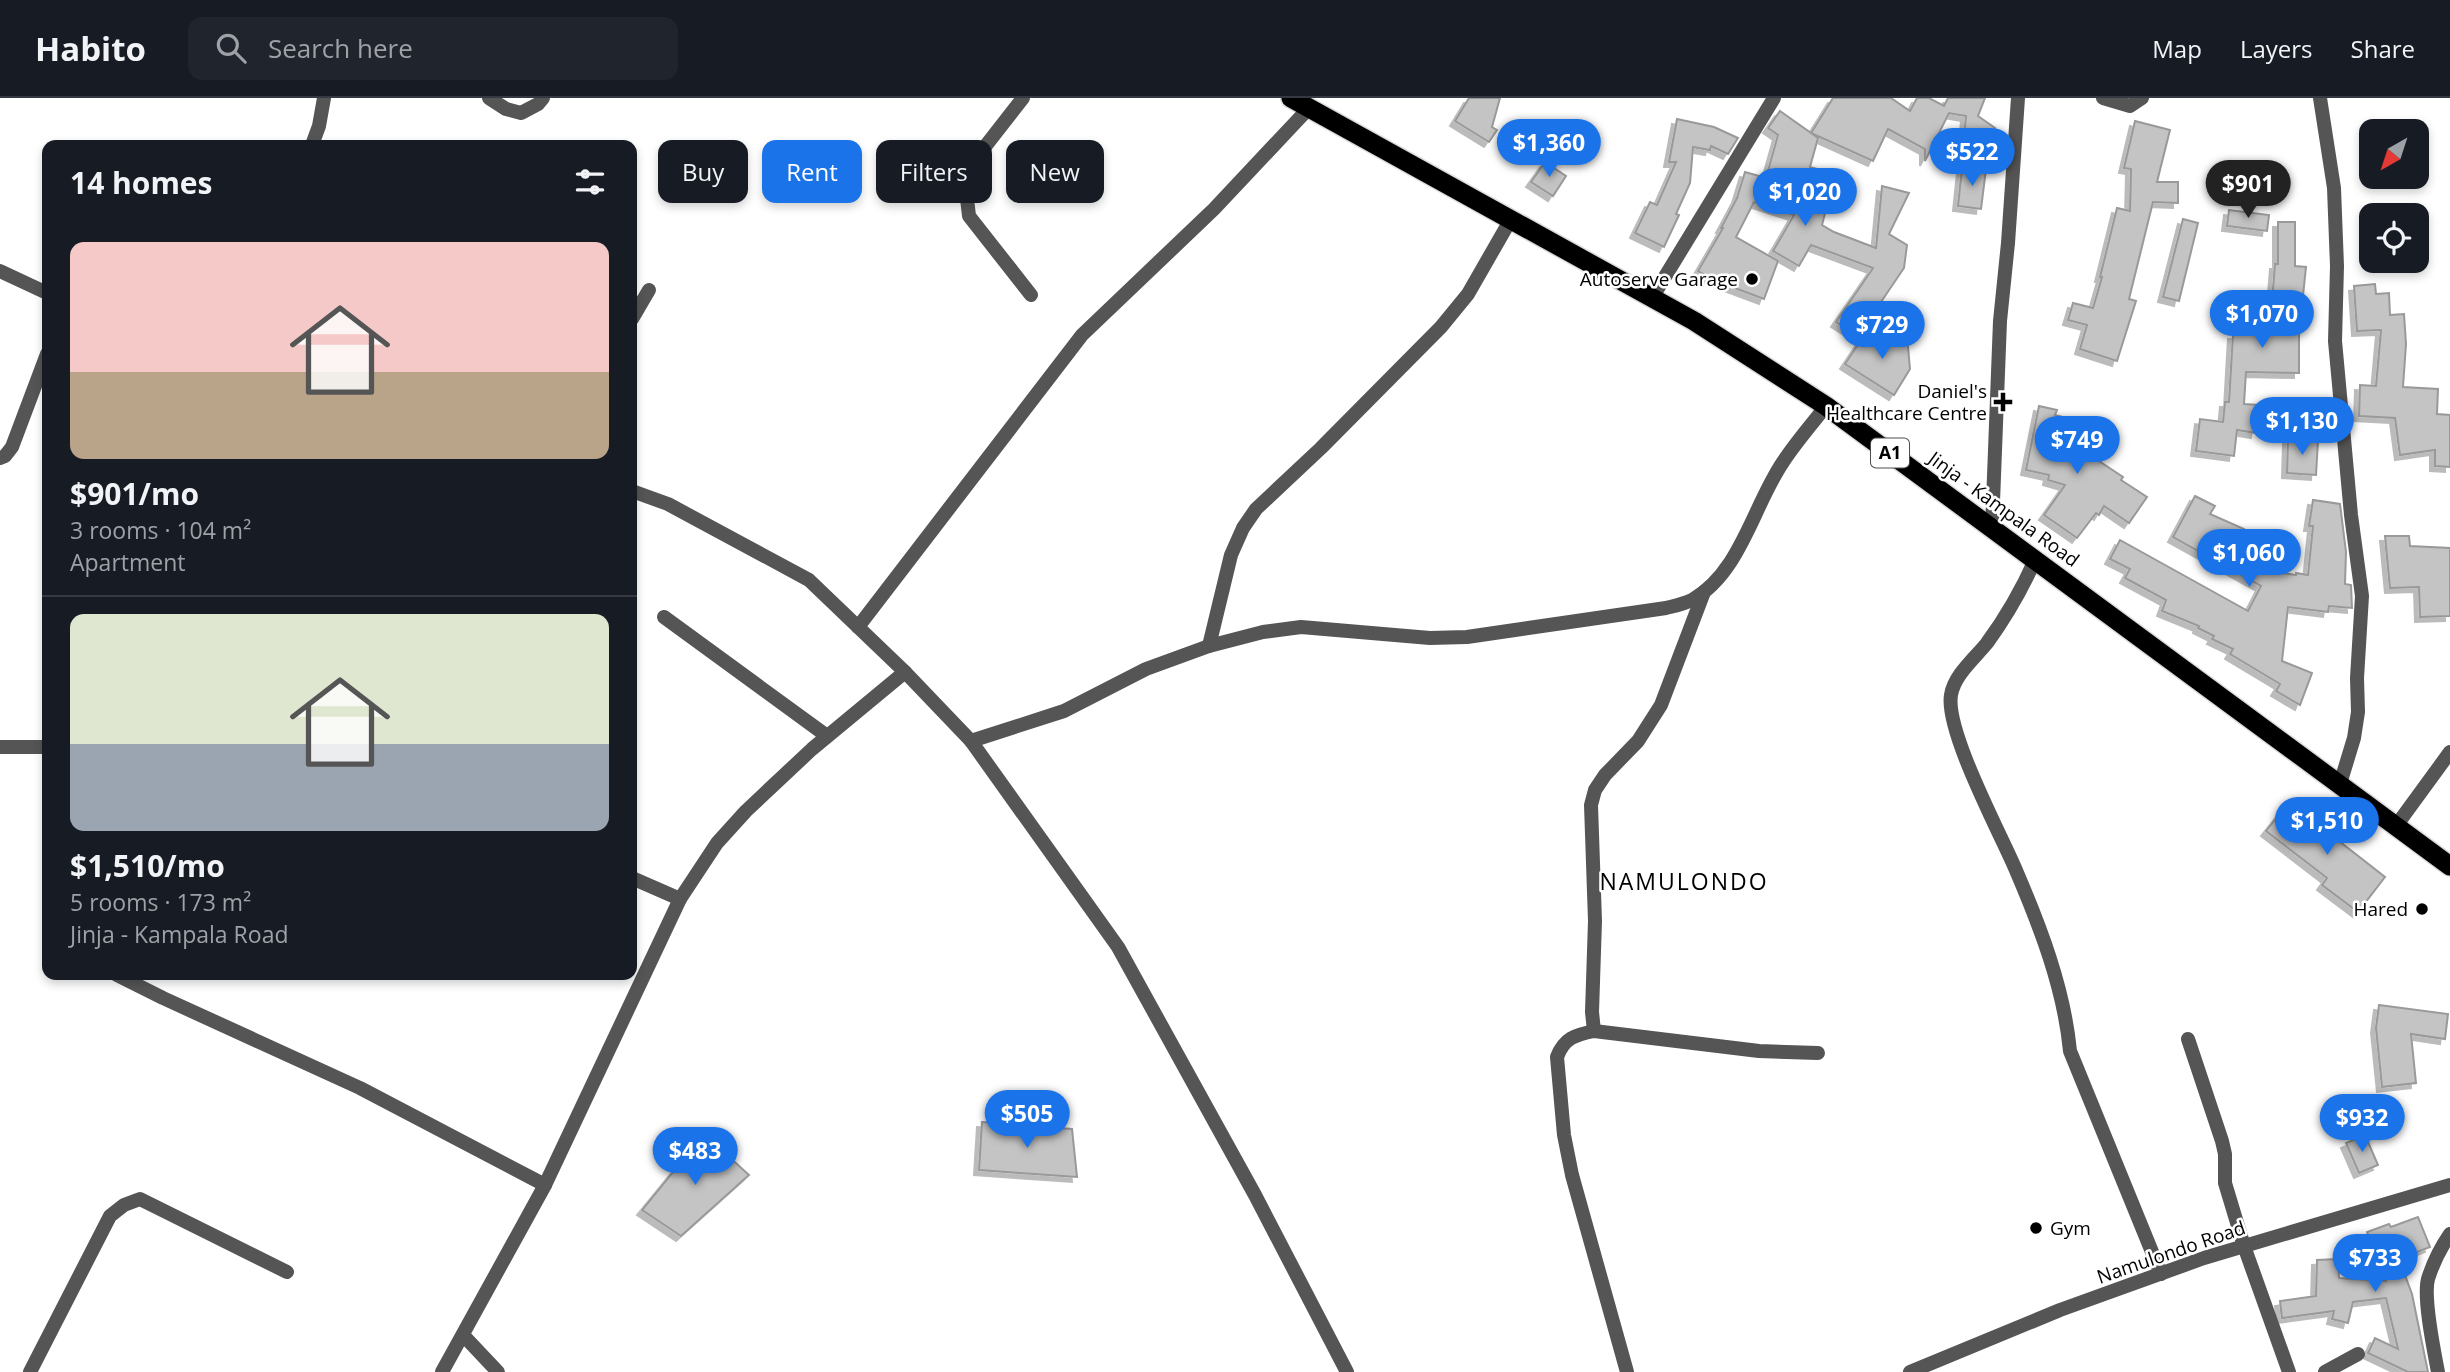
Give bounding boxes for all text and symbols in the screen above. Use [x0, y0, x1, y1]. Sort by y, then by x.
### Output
search box [188, 17, 678, 80]
text: Habito [35, 26, 146, 71]
icon: search [212, 29, 250, 67]
text: Search here [268, 30, 413, 66]
text: Map [2152, 32, 2202, 65]
text: Layers [2240, 32, 2313, 65]
text: Share [2351, 32, 2415, 65]
north arrow [2359, 119, 2429, 189]
map controls [2359, 119, 2429, 273]
pin: $1,360 [1492, 120, 1606, 179]
text: $1,360 [1513, 126, 1585, 158]
pin: $522 [1931, 129, 2013, 188]
text: $522 [1946, 135, 1998, 167]
chip: Buy [658, 140, 748, 203]
chip: Rent [762, 140, 862, 203]
chip: Filters [876, 140, 992, 203]
chip: New [1006, 140, 1104, 203]
pin: $901 [2207, 160, 2289, 220]
text: 14 homes [70, 162, 213, 203]
icon: filters [571, 163, 609, 201]
text: $901 [2222, 167, 2274, 199]
pin: $1,020 [1748, 169, 1862, 228]
text: $1,020 [1769, 175, 1841, 207]
button: locate [2359, 203, 2429, 273]
place label: Autoserve Garage [1580, 266, 1738, 292]
marker: Autoserve Garage [1744, 271, 1760, 287]
icon: home [277, 287, 403, 413]
pin: $1,070 [2205, 290, 2319, 350]
text: $1,070 [2226, 297, 2298, 329]
pin: $729 [1841, 302, 1923, 361]
text: $729 [1856, 308, 1908, 340]
place label: Daniel's Healthcare Centre [1826, 378, 1987, 426]
marker: Daniel's Healthcare Centre [1993, 392, 2013, 412]
pin: $1,130 [2245, 398, 2359, 457]
text: $1,130 [2266, 404, 2338, 436]
pin: $749 [2036, 416, 2118, 476]
text: $749 [2051, 423, 2103, 455]
road number: A1 [1871, 438, 1909, 468]
street label: Jinja - Kampala Road [1922, 444, 2085, 573]
text: $901/mo [70, 473, 199, 514]
text: 3 rooms · 104 m² [70, 514, 251, 546]
pin: $1,060 [2192, 530, 2306, 589]
text: $1,060 [2213, 536, 2285, 568]
text: Apartment [70, 546, 186, 578]
icon: home [277, 659, 403, 785]
pin: $1,510 [2270, 798, 2384, 857]
text: $1,510 [2291, 804, 2363, 836]
text: $1,510/mo [70, 845, 225, 886]
district label: NAMULONDO [1599, 865, 1769, 897]
text: 5 rooms · 173 m² [70, 886, 251, 918]
place label: Hared [2353, 896, 2408, 922]
marker: Hared [2414, 901, 2430, 917]
text: Jinja - Kampala Road [70, 918, 288, 950]
pin: $505 [986, 1090, 1068, 1150]
pin: $932 [2321, 1094, 2403, 1154]
text: $505 [1001, 1097, 1053, 1129]
text: $932 [2336, 1101, 2388, 1133]
pin: $483 [654, 1128, 736, 1187]
text: $483 [669, 1134, 721, 1166]
street label: Namulondo Road [2093, 1214, 2249, 1290]
place label: Gym [2050, 1215, 2091, 1241]
marker: Gym [2028, 1220, 2044, 1236]
pin: $733 [2334, 1234, 2416, 1294]
text: $733 [2349, 1241, 2401, 1273]

